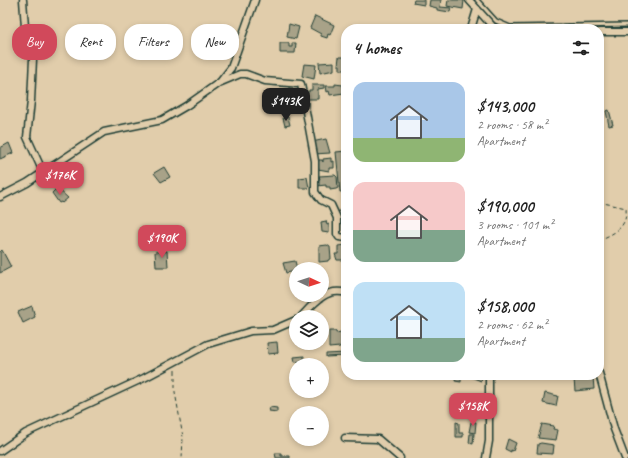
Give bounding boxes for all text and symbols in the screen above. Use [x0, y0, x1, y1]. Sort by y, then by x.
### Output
chip: Buy [12, 24, 57, 60]
chip: Rent [65, 24, 116, 60]
chip: Filters [124, 24, 183, 60]
chip: New [191, 24, 239, 60]
icon: filters [570, 37, 592, 59]
text: 4 homes [353, 38, 401, 59]
pin: $143K [258, 88, 314, 122]
text: $143K [271, 93, 301, 109]
text: $143,000 [477, 96, 534, 117]
icon: home [385, 98, 433, 146]
text: 2 rooms · 58 m² [477, 117, 547, 133]
text: Apartment [477, 133, 525, 149]
pin: $176K [32, 162, 88, 196]
text: $176K [45, 167, 75, 183]
text: $190,000 [477, 196, 534, 217]
icon: home [385, 198, 433, 246]
text: 3 rooms · 101 m² [477, 217, 553, 233]
pin: $190K [134, 225, 190, 259]
text: $190K [147, 230, 177, 246]
text: Apartment [477, 233, 525, 249]
north arrow [289, 262, 329, 302]
map controls [289, 262, 329, 446]
text: $158,000 [477, 296, 534, 317]
icon: home [385, 298, 433, 346]
button: layers [289, 310, 329, 350]
text: 2 rooms · 62 m² [477, 317, 547, 333]
text: Apartment [477, 333, 525, 349]
button: + [289, 358, 329, 398]
pin: $158K [445, 393, 501, 427]
text: $158K [458, 398, 488, 414]
button: − [289, 406, 329, 446]

